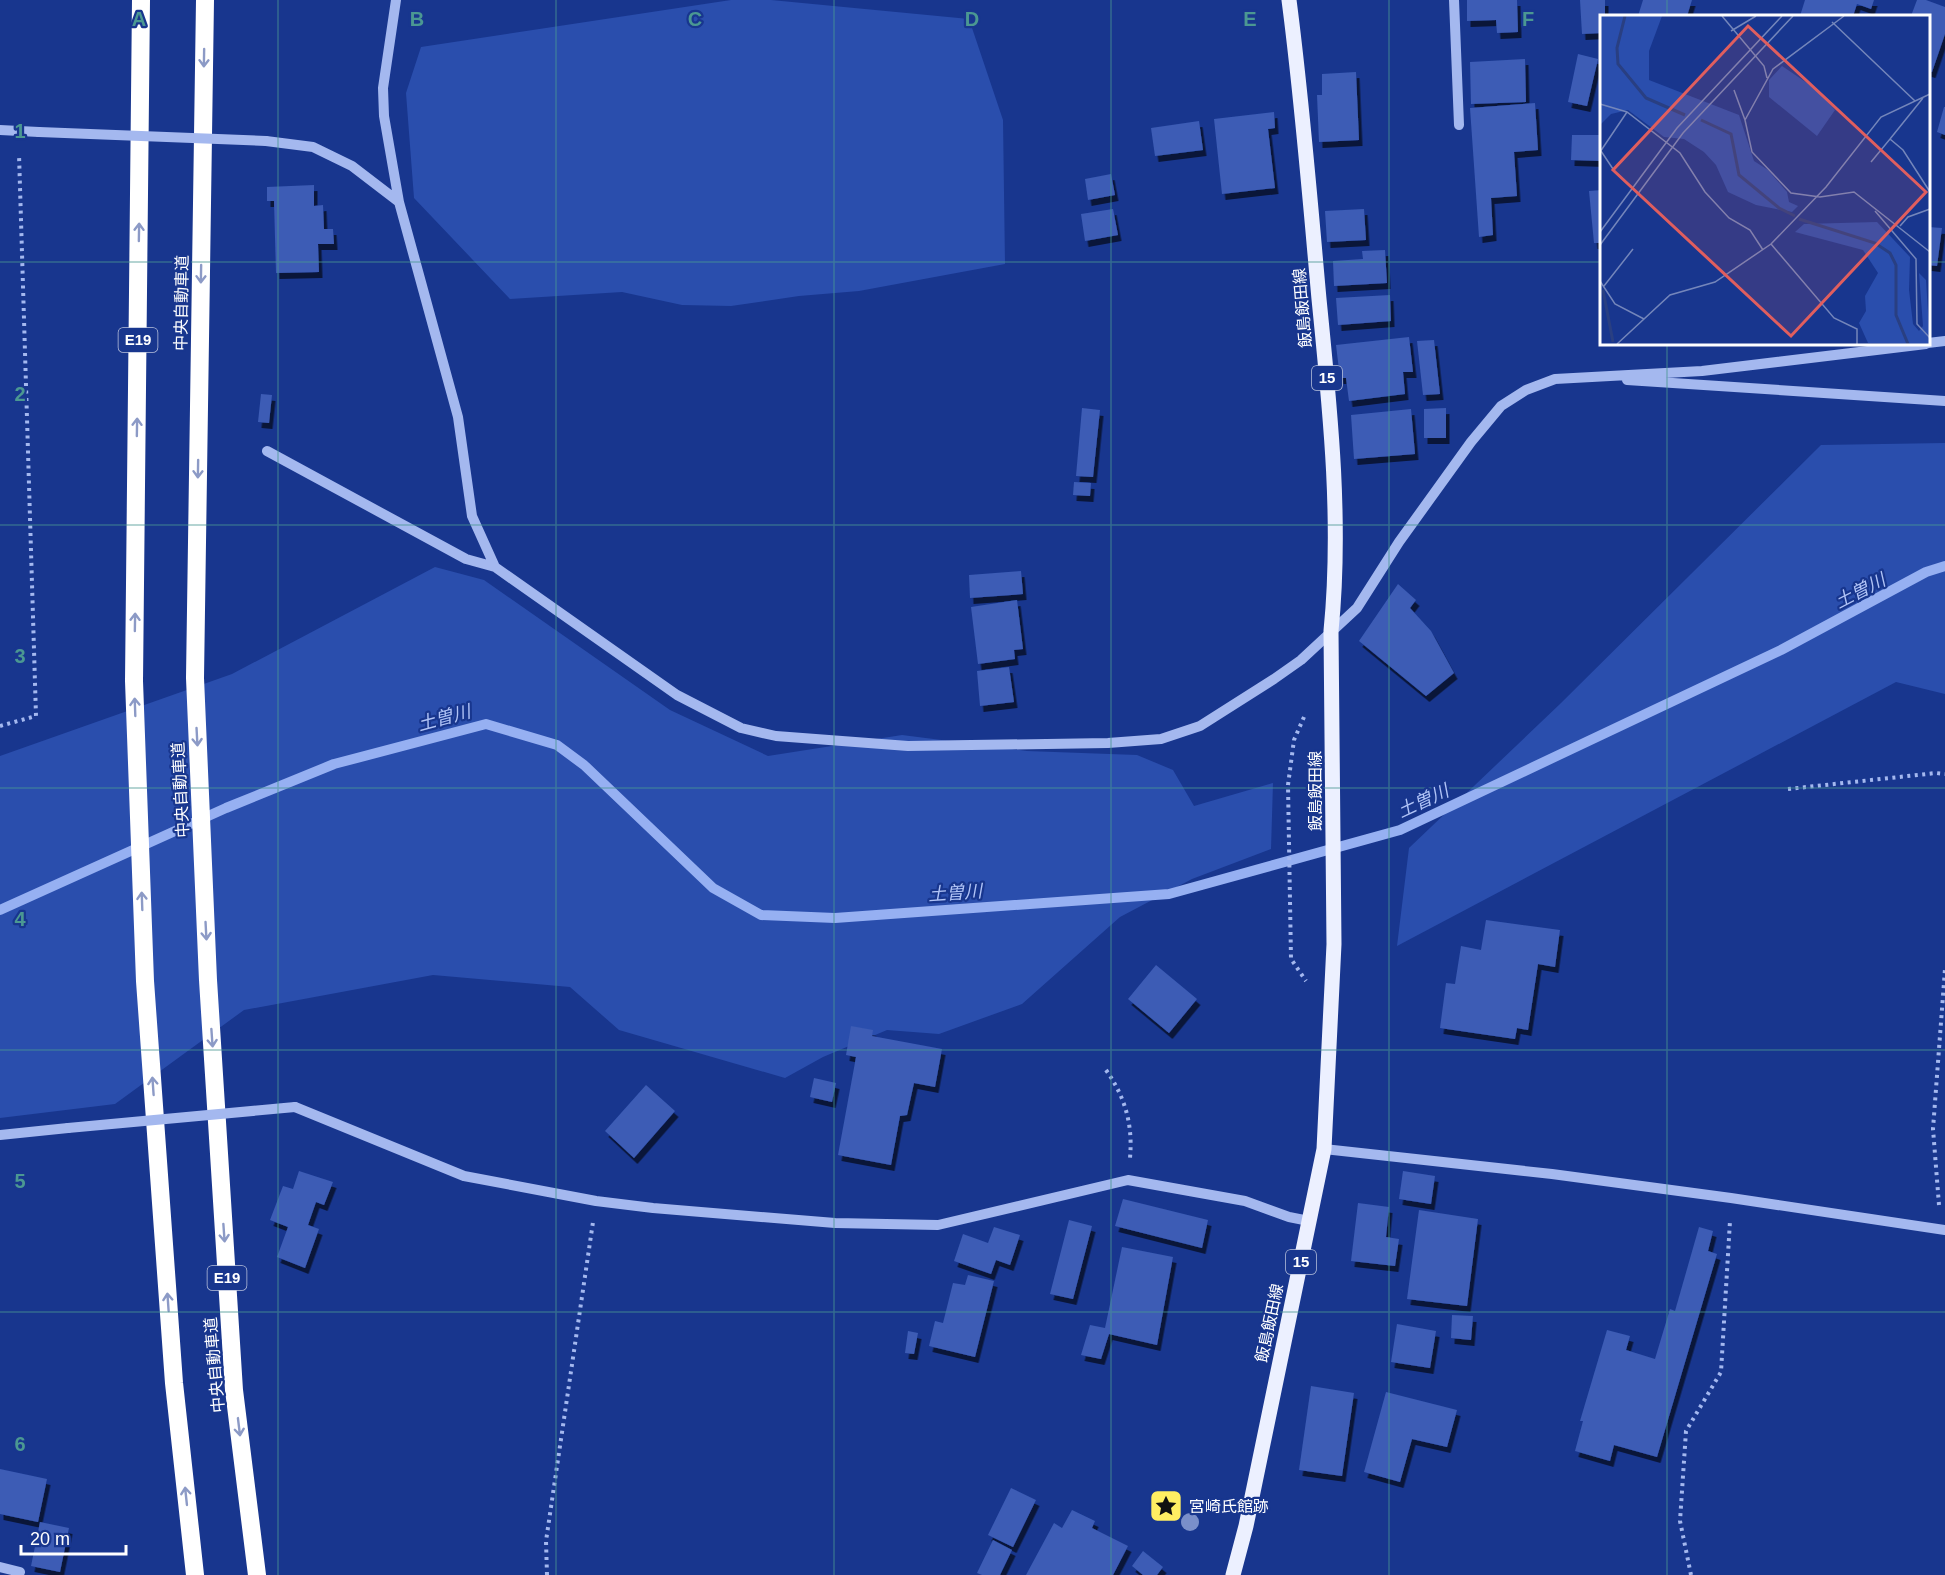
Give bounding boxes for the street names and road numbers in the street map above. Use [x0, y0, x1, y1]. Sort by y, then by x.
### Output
street label: 中央自動車道 [172, 255, 191, 351]
street label: 飯島飯田線 [1291, 267, 1314, 349]
road number: E19 [118, 328, 158, 352]
road number: 15 [1312, 366, 1342, 390]
street label: 中央自動車道 [169, 742, 192, 838]
street label: 飯島飯田線 [1307, 751, 1324, 831]
road number: 15 [1286, 1250, 1316, 1274]
road number: E19 [208, 1266, 246, 1290]
street label: 飯島飯田線 [1253, 1282, 1286, 1364]
street label: 中央自動車道 [202, 1316, 227, 1414]

